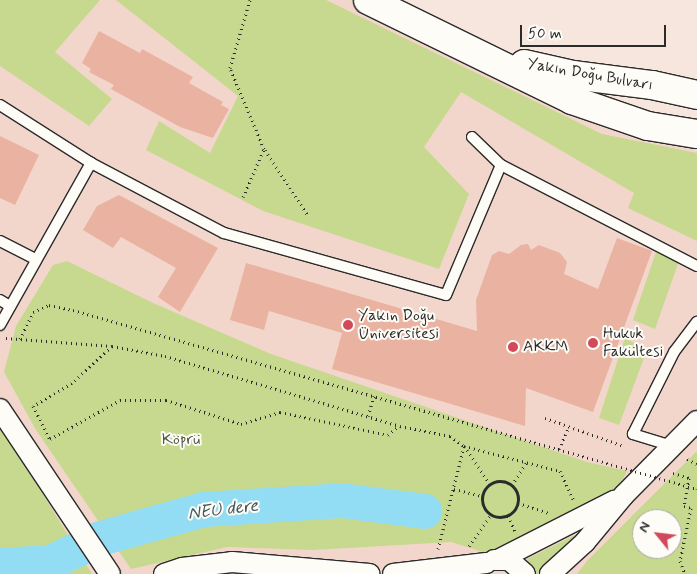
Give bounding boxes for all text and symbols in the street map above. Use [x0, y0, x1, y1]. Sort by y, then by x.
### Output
scale bar [522, 15, 668, 47]
text: 50 m [528, 24, 562, 44]
street label: Yakın Doğu Bulvarı [525, 54, 655, 96]
place label: Yakın Doğu Üniversitesi [358, 306, 439, 344]
marker: Yakın Doğu Üniversitesi [342, 319, 354, 331]
place label: Hukuk Fakültesi [603, 324, 663, 362]
place label: AKKM [523, 337, 569, 357]
marker: Hukuk Fakültesi [587, 337, 599, 349]
marker: AKKM [507, 341, 519, 353]
park label: Köprü [162, 430, 200, 450]
water label: NEU dere [186, 495, 260, 525]
north arrow [632, 509, 682, 559]
text: N [635, 519, 655, 536]

